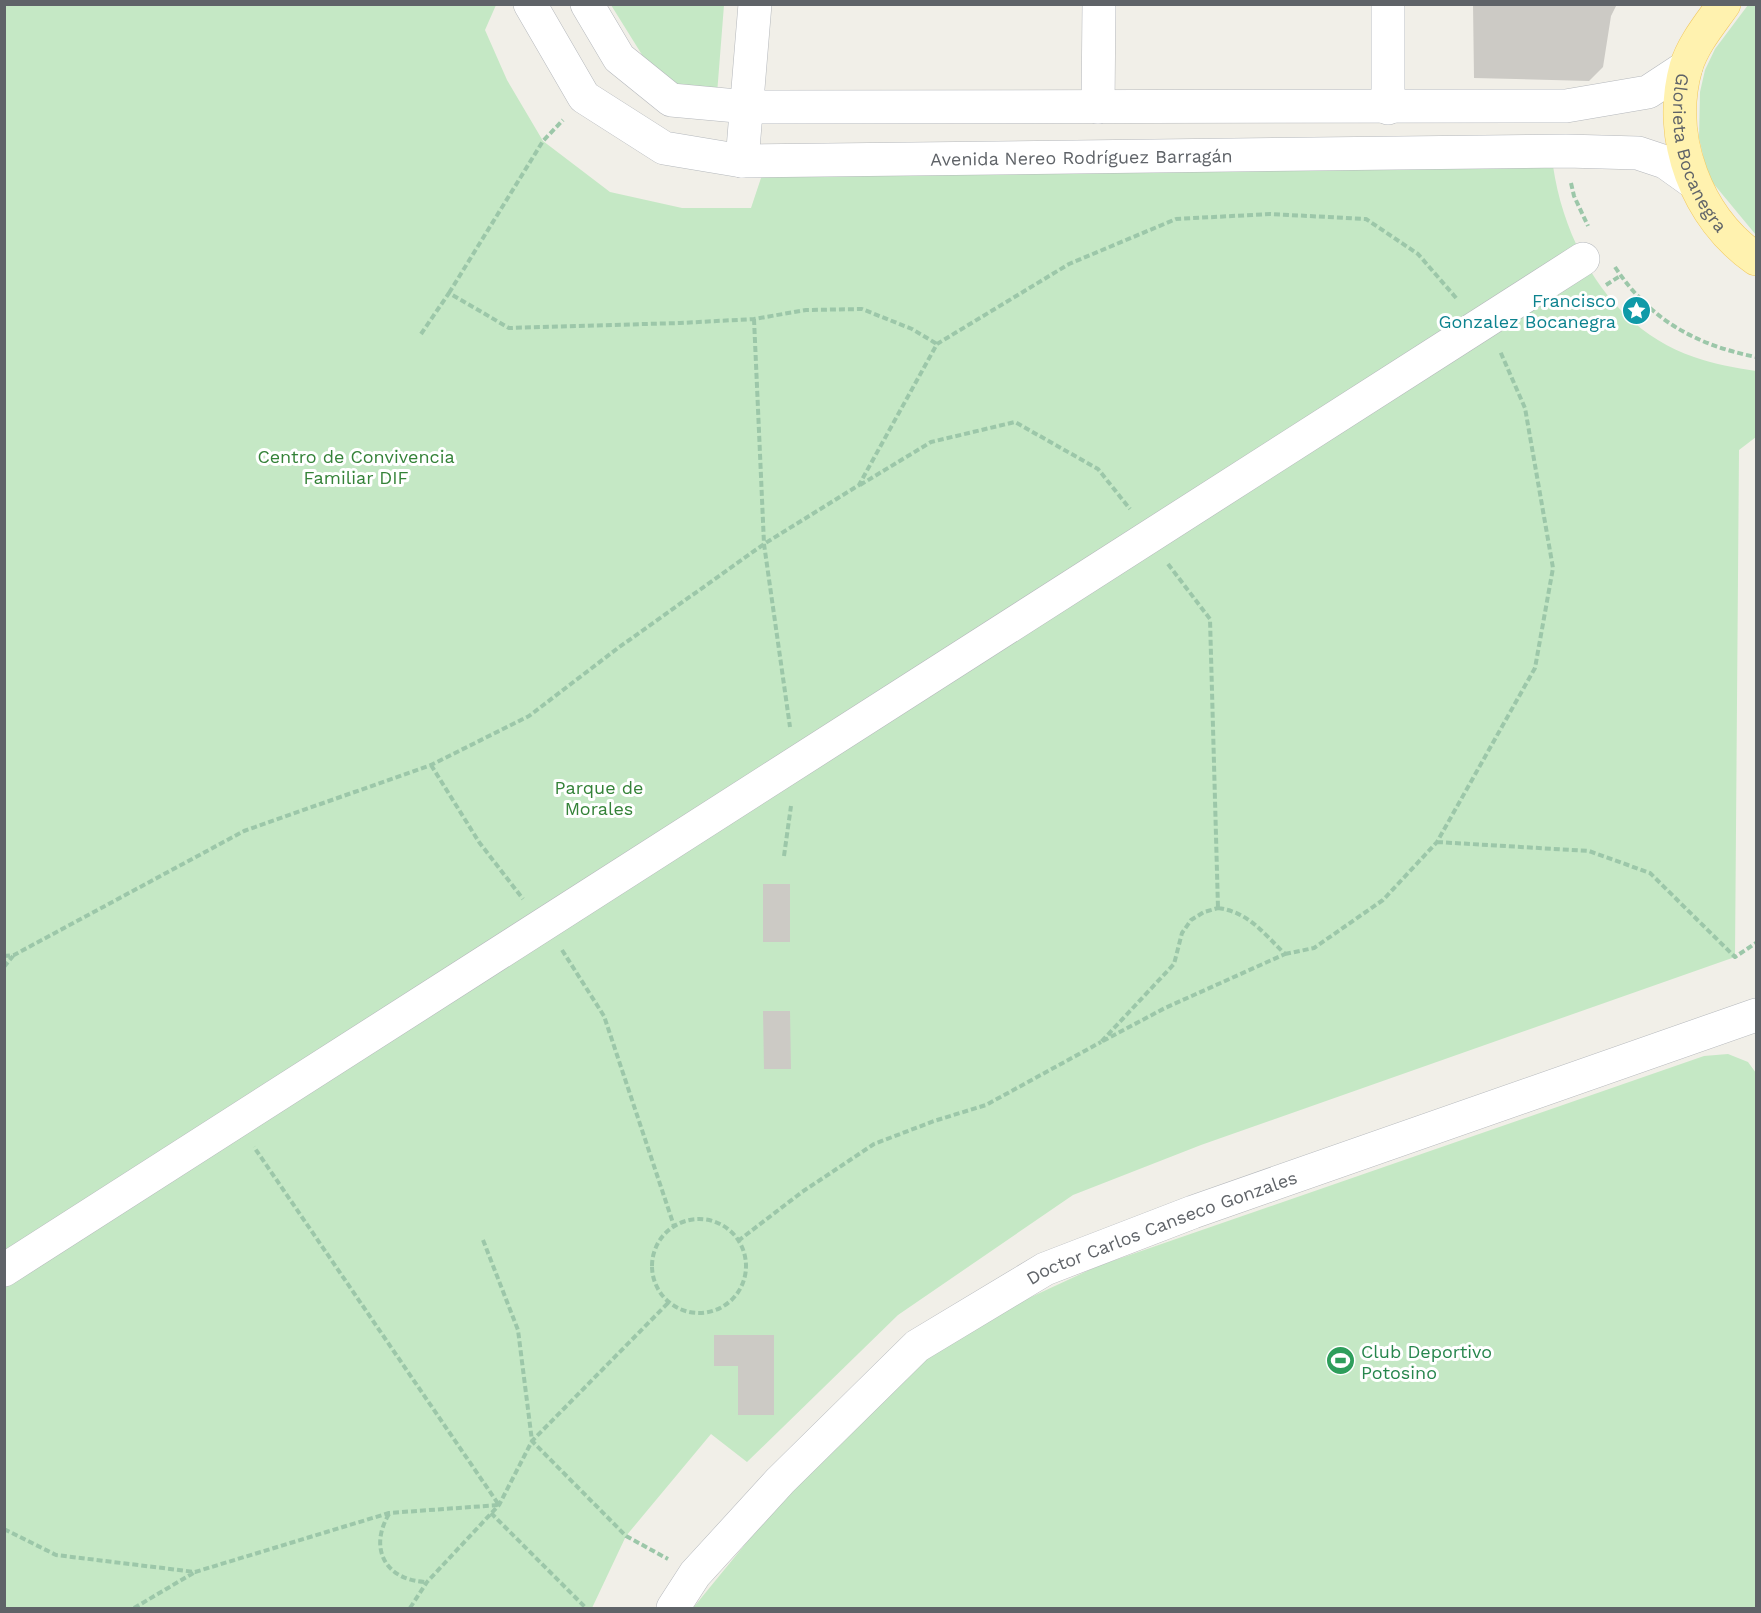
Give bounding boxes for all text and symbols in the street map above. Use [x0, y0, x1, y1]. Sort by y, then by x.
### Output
street label: Glorieta Bocanegra [1669, 72, 1732, 236]
street label: Avenida Nereo Rodríguez Barragán [930, 145, 1233, 169]
place label: Francisco Gonzalez Bocanegra [1438, 290, 1616, 332]
place icon: Francisco Gonzalez Bocanegra [1621, 294, 1653, 326]
park label: Centro de Convivencia Familiar DIF [257, 446, 455, 488]
park label: Parque de Morales [555, 777, 643, 819]
street label: Doctor Carlos Canseco Gonzales [1022, 1166, 1300, 1288]
place label: Club Deportivo Potosino [1361, 1341, 1492, 1383]
sports icon: Club Deportivo Potosino [1324, 1345, 1356, 1377]

